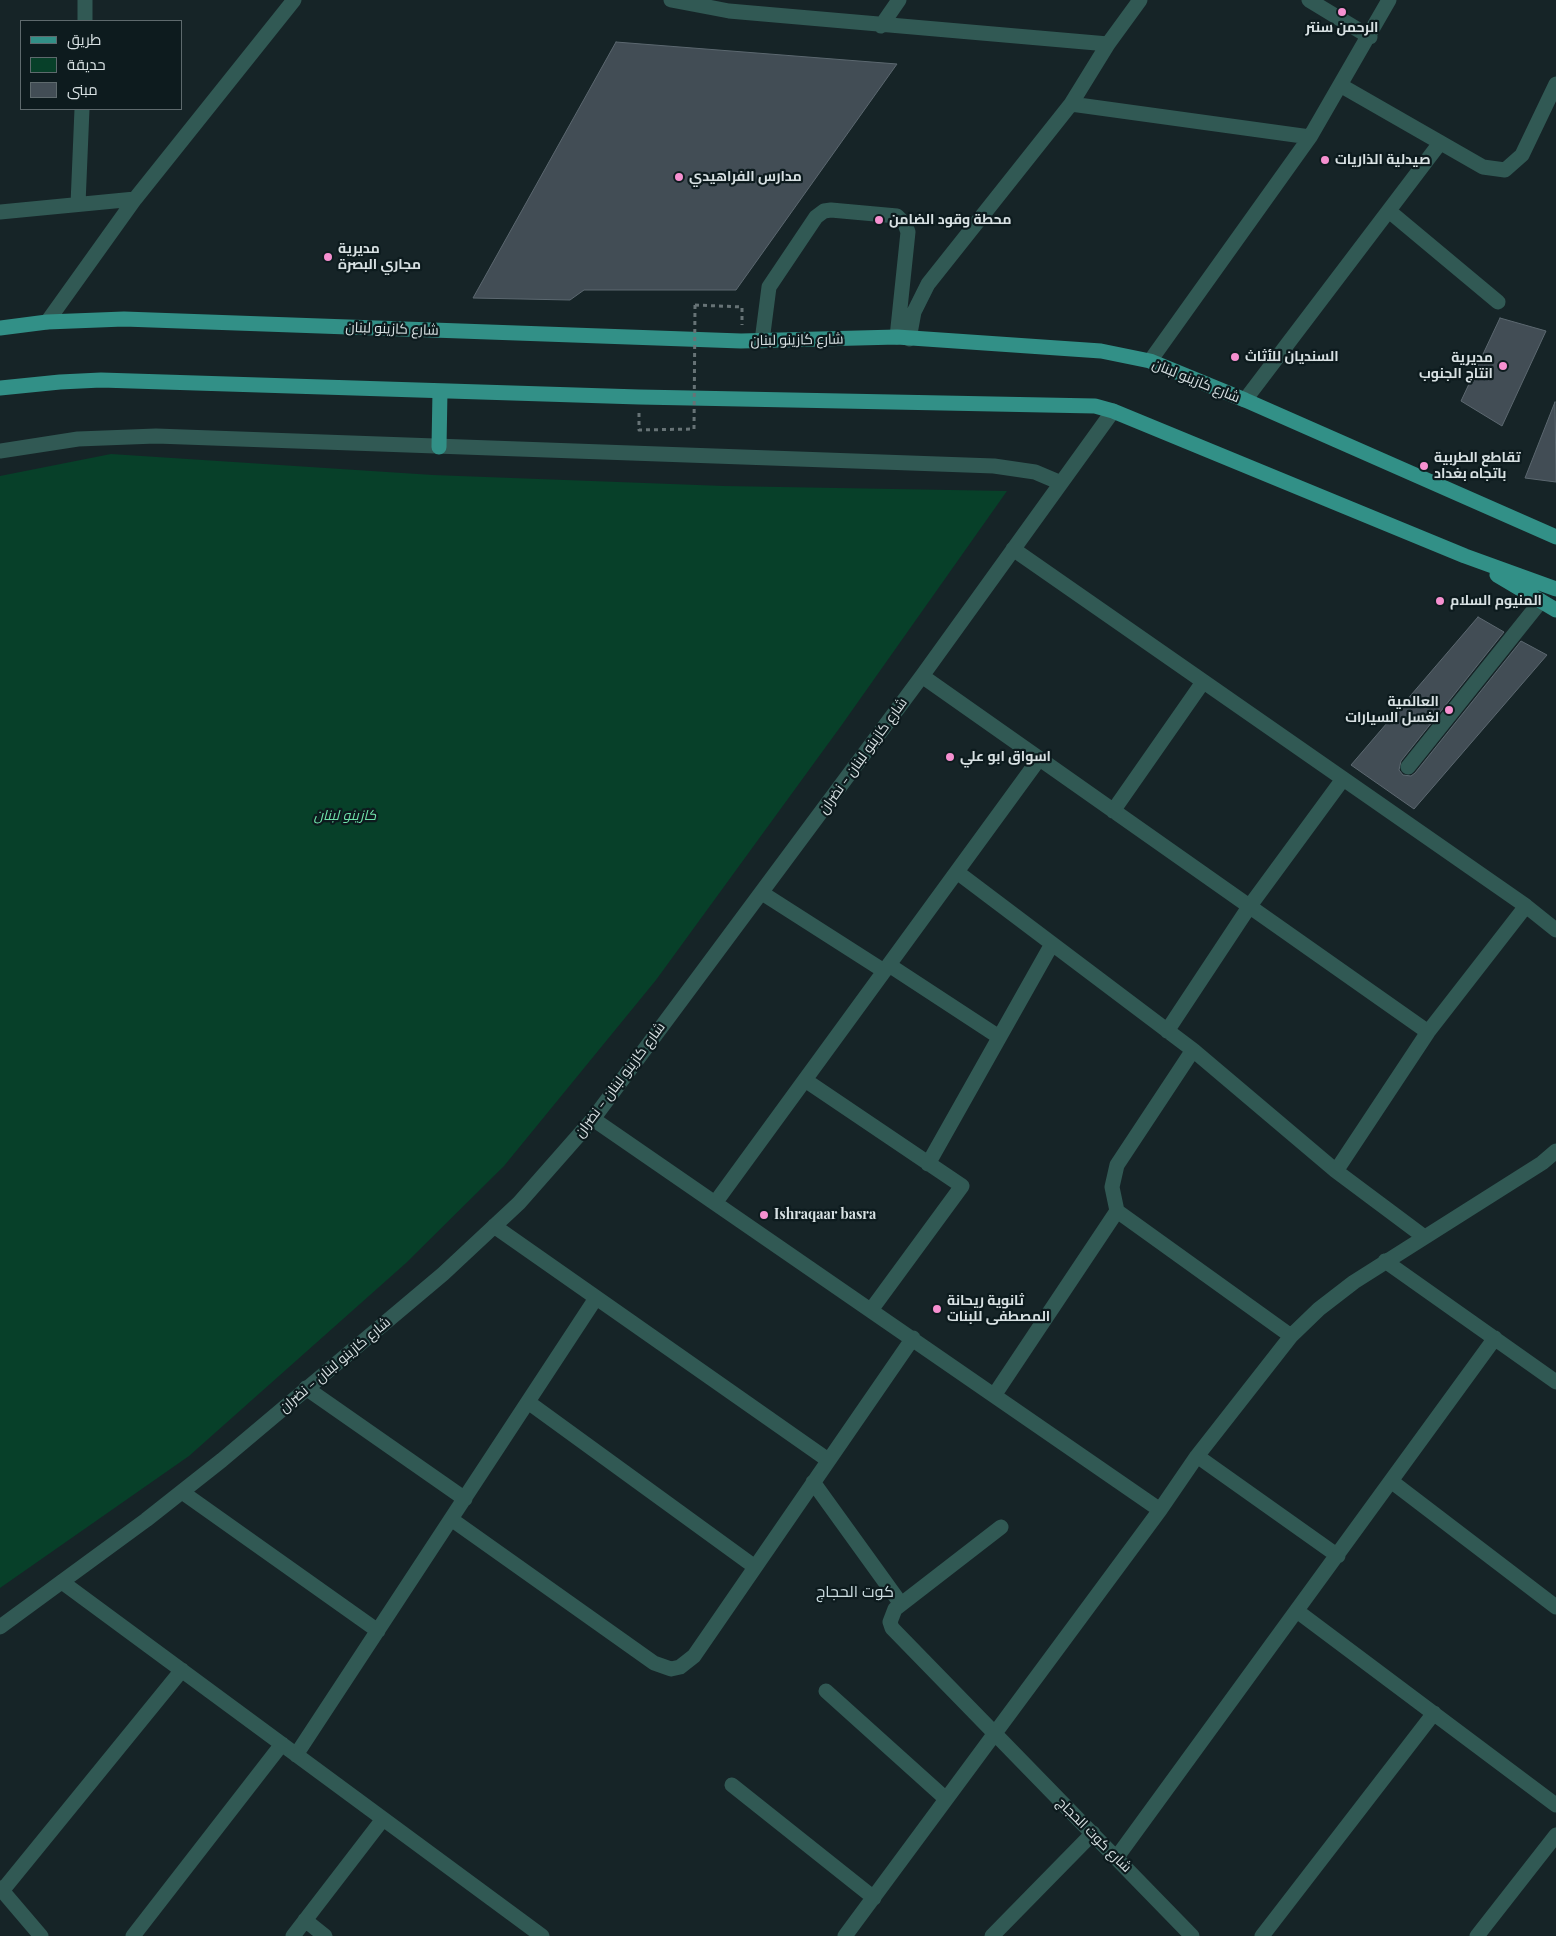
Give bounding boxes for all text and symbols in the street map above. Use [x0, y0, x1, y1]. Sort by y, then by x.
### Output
marker: الرحمن سنتر [1336, 6, 1348, 18]
legend [20, 20, 182, 110]
place label: الرحمن سنتر [1306, 20, 1378, 36]
text: طريق [67, 29, 101, 49]
text: حديقة [67, 54, 106, 74]
text: مبنى [67, 79, 98, 99]
place label: صيدلية الذاريات [1335, 152, 1431, 168]
marker: صيدلية الذاريات [1319, 154, 1331, 166]
place label: مدارس الفراهيدي [689, 169, 802, 185]
marker: مدارس الفراهيدي [673, 171, 685, 183]
place label: محطة وقود الضامن [889, 212, 1011, 228]
marker: محطة وقود الضامن [873, 214, 885, 226]
place label: مديرية مجاري البصرة [338, 241, 421, 274]
marker: مديرية مجاري البصرة [322, 251, 334, 263]
street label: شارع كازينو لبنان [345, 319, 439, 339]
street label: شارع كازينو لبنان [750, 331, 844, 349]
place label: السنديان للأثاث [1245, 349, 1339, 365]
place label: مديرية انتاج الجنوب [1419, 350, 1493, 382]
marker: السنديان للأثاث [1229, 351, 1241, 363]
street label: شارع كازينو لبنان [1150, 356, 1242, 406]
marker: مديرية انتاج الجنوب [1497, 360, 1509, 372]
place label: تقاطع الطربية باتجاه بغداد [1434, 450, 1521, 482]
marker: تقاطع الطربية باتجاه بغداد [1418, 460, 1430, 472]
place label: المنيوم السلام [1450, 593, 1542, 609]
marker: المنيوم السلام [1434, 595, 1446, 607]
place label: العالمية لغسل السيارات [1345, 694, 1439, 726]
street label: شارع كازينو لبنان - نضران [815, 695, 911, 817]
marker: العالمية لغسل السيارات [1443, 704, 1455, 716]
place label: اسواق ابو علي [960, 749, 1051, 765]
marker: اسواق ابو علي [944, 751, 956, 763]
park label: كازينو لبنان [314, 808, 376, 824]
street label: شارع كازينو لبنان - نضران [571, 1019, 669, 1141]
place label: Ishraqaar basra [774, 1207, 876, 1223]
marker: Ishraqaar basra [758, 1209, 770, 1221]
place label: ثانوية ريحانة المصطفى للبنات [947, 1293, 1050, 1325]
marker: ثانوية ريحانة المصطفى للبنات [931, 1303, 943, 1315]
street label: شارع كازينو لبنان - نضران [276, 1314, 394, 1416]
district label: كوت الحجاج [816, 1582, 894, 1602]
street label: شارع كوت الحجاج [1053, 1794, 1135, 1876]

